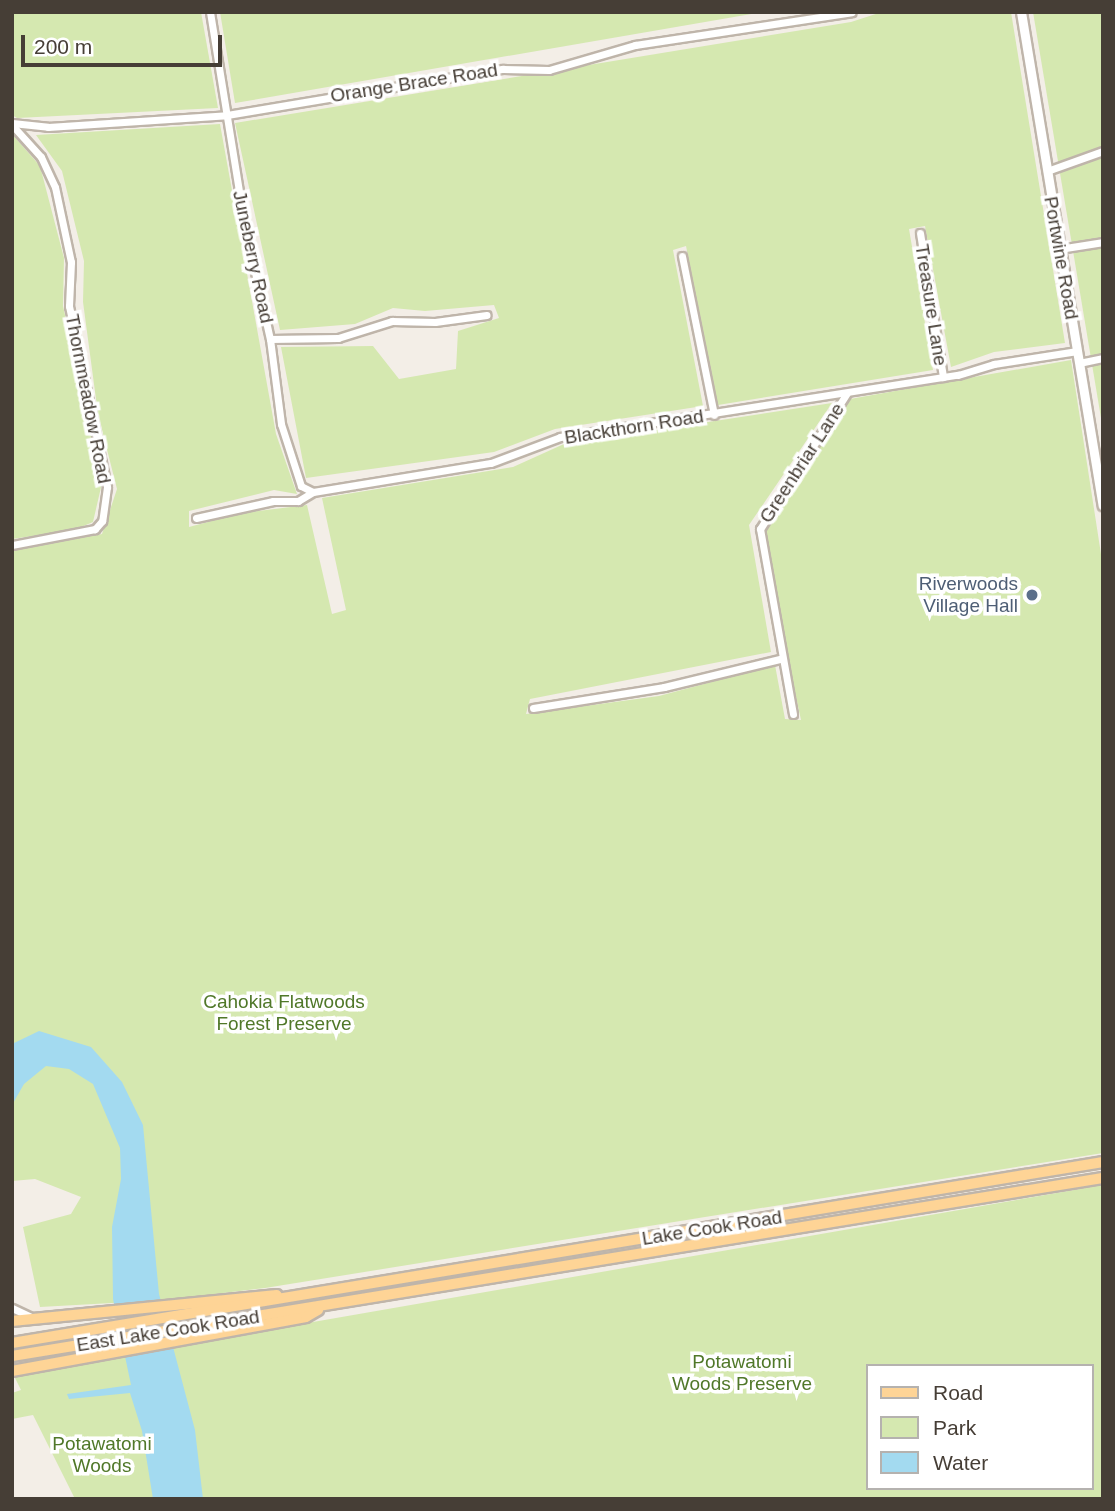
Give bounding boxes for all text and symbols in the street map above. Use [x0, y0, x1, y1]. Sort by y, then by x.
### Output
scale bar [24, 21, 226, 65]
text: 200 m [34, 35, 92, 58]
street label: Orange Brace Road [329, 59, 499, 107]
street label: Juneberry Road [228, 189, 278, 325]
street label: Portwine Road [1039, 195, 1083, 321]
street label: Treasure Lane [910, 243, 952, 367]
street label: Thornmeadow Road [60, 312, 116, 486]
street label: Greenbriar Lane [755, 399, 849, 527]
street label: Blackthorn Road [563, 405, 705, 449]
place label: Riverwoods Village Hall [919, 573, 1018, 617]
marker: Riverwoods Village Hall [1024, 587, 1040, 603]
park label: Cahokia Flatwoods Forest Preserve [203, 991, 365, 1035]
street label: Lake Cook Road [640, 1206, 784, 1250]
street label: East Lake Cook Road [75, 1305, 261, 1357]
park label: Potawatomi Woods Preserve [672, 1351, 812, 1395]
legend [866, 1364, 1094, 1490]
text: Road [933, 1381, 983, 1404]
text: Park [933, 1416, 976, 1439]
park label: Potawatomi Woods [52, 1433, 152, 1477]
text: Water [933, 1451, 988, 1474]

